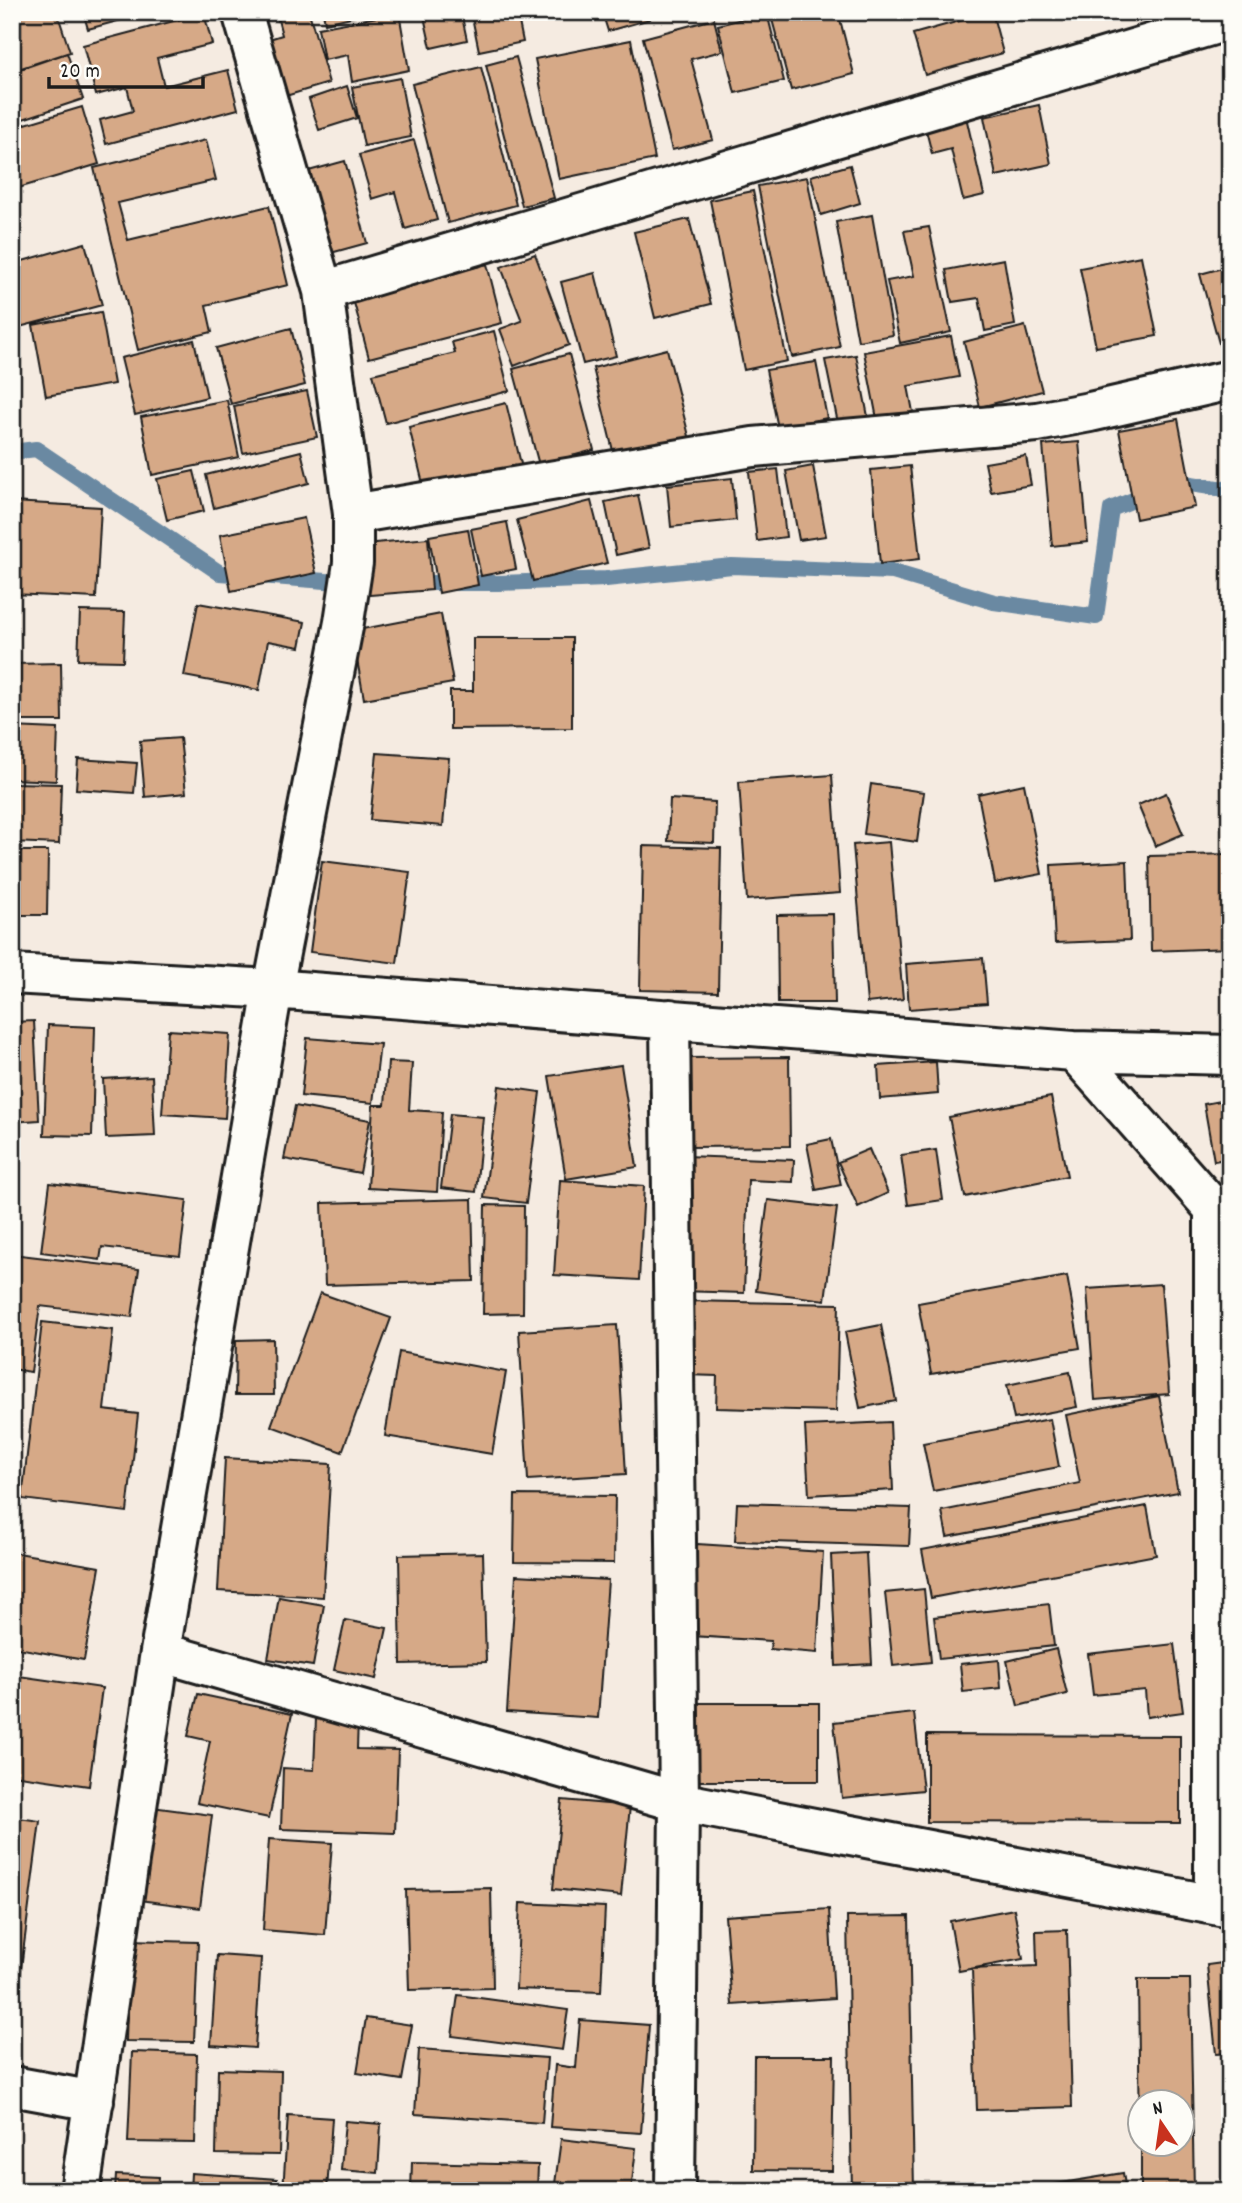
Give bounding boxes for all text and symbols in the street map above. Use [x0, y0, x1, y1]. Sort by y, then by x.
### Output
scale bar [49, 46, 203, 90]
text: 20 m [60, 58, 100, 88]
north arrow [1126, 2088, 1196, 2158]
text: N [1150, 2096, 1166, 2124]

